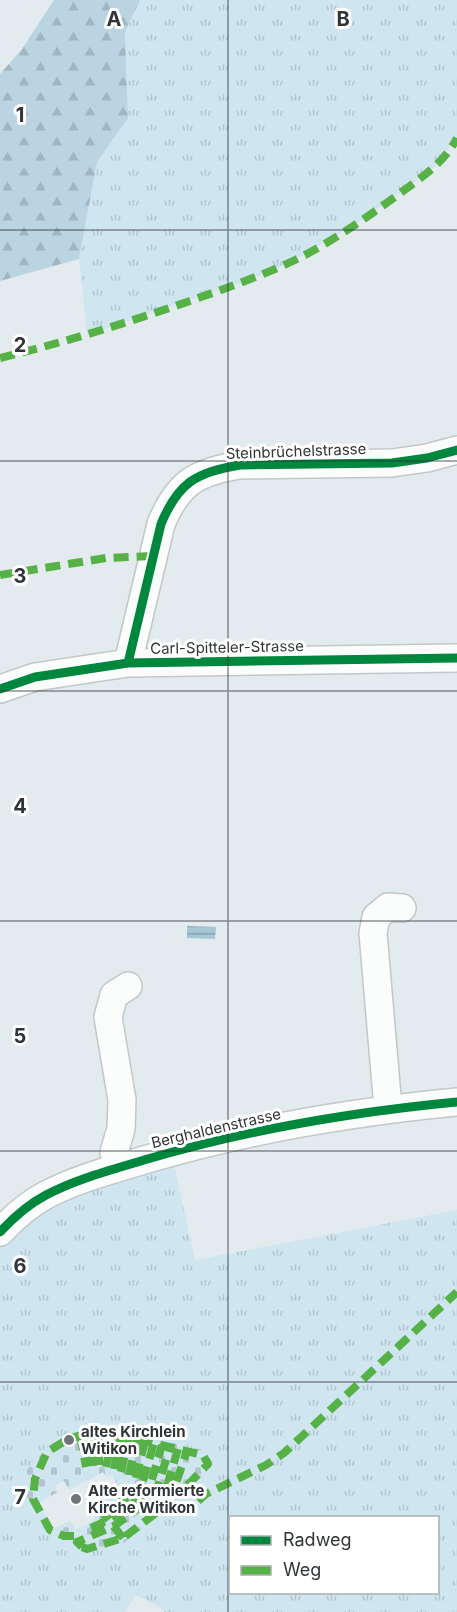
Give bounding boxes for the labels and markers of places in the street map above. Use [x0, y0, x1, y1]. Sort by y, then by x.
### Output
place label: altes Kirchlein Witikon [81, 1422, 186, 1458]
marker: altes Kirchlein Witikon [62, 1433, 76, 1447]
place label: Alte reformierte Kirche Witikon [88, 1481, 204, 1517]
marker: Alte reformierte Kirche Witikon [69, 1492, 83, 1506]

